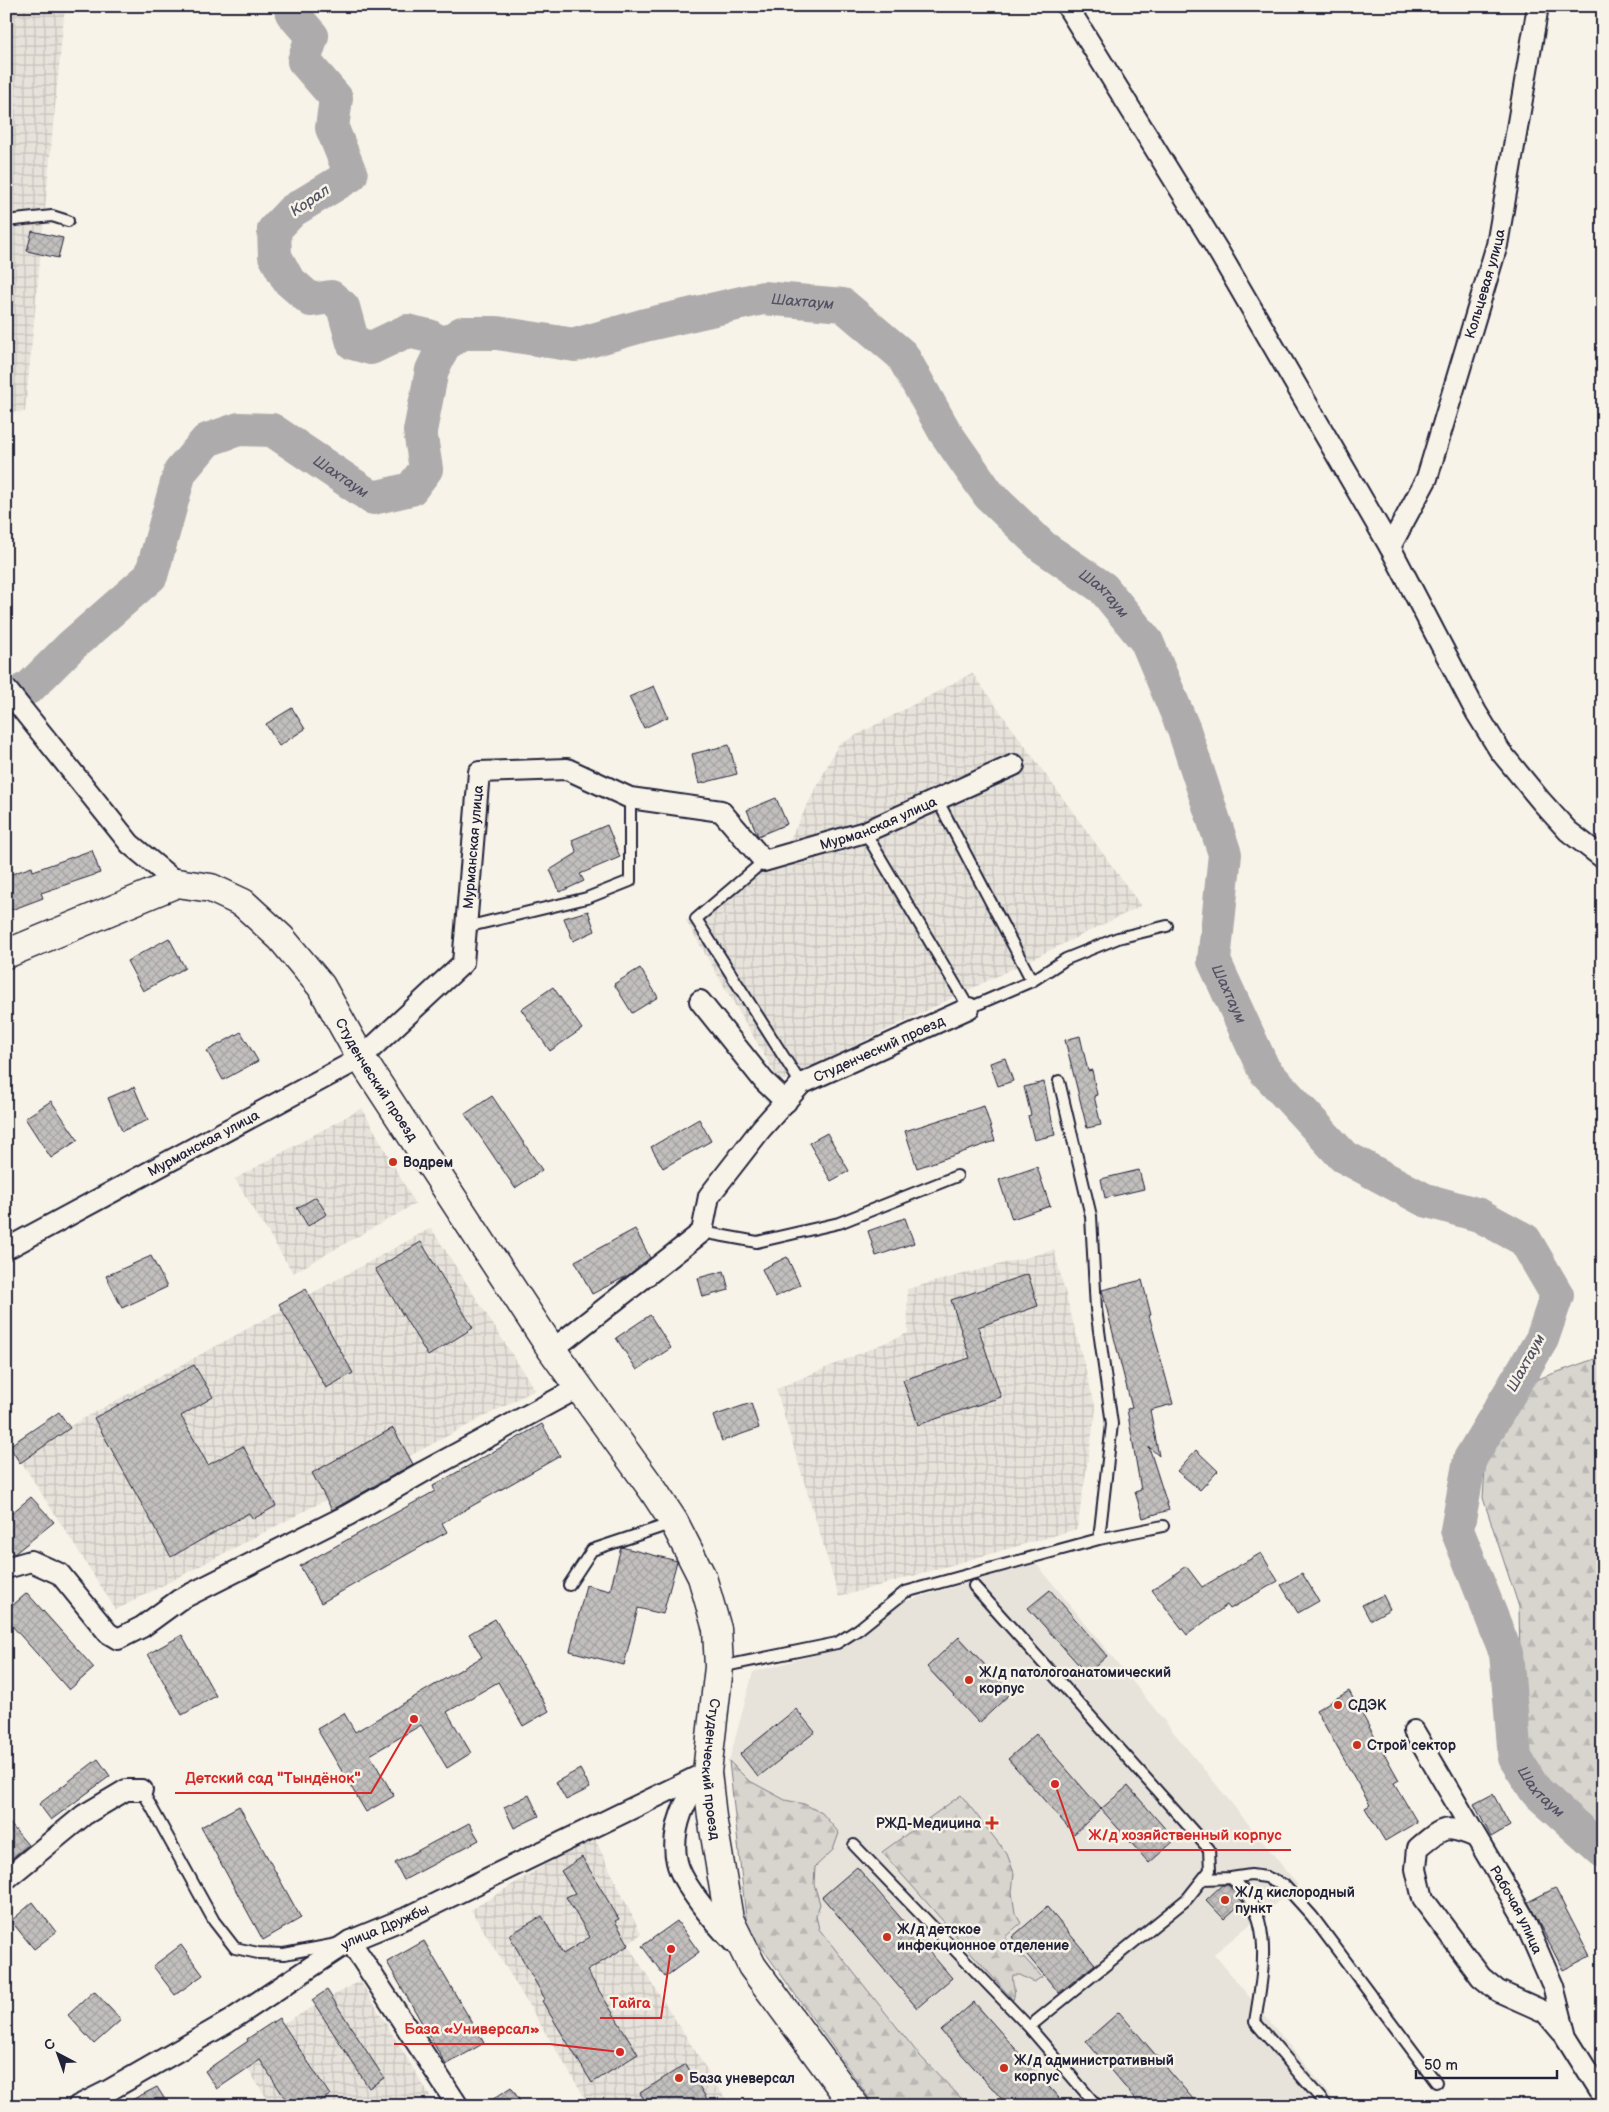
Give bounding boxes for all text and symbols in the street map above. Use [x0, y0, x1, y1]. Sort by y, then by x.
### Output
water label: Корал [287, 181, 334, 221]
street label: Кольцевая улица [1461, 227, 1508, 340]
water label: Шахтаум [770, 289, 835, 314]
water label: Шахтаум [310, 451, 372, 502]
water label: Шахтаум [1075, 565, 1133, 622]
street label: Мурманская улица [459, 784, 486, 910]
street label: Мурманская улица [818, 792, 940, 853]
water label: Шахтаум [1207, 961, 1251, 1026]
street label: Студенческий проезд [811, 1012, 948, 1086]
street label: Студенческий проезд [332, 1015, 422, 1145]
street label: Мурманская улица [145, 1106, 263, 1180]
place label: Водрем [403, 1154, 453, 1171]
marker: Водрем [387, 1156, 399, 1168]
water label: Шахтаум [1502, 1331, 1550, 1395]
place label: Ж/д патологоанатомический корпус [979, 1664, 1171, 1697]
marker: Ж/д патологоанатомический корпус [963, 1674, 975, 1686]
place label: СДЭК [1348, 1697, 1387, 1714]
street label: Студенческий проезд [698, 1698, 724, 1842]
marker: СДЭК [1332, 1699, 1344, 1711]
place label: Строй сектор [1367, 1737, 1457, 1754]
marker: Строй сектор [1351, 1739, 1363, 1751]
callout: Детский сад "Тындёнок" [175, 1763, 371, 1793]
water label: Шахтаум [1513, 1763, 1569, 1822]
text: Детский сад "Тындёнок" [185, 1769, 361, 1788]
place label: РЖД-Медицина [876, 1815, 982, 1832]
marker: РЖД-Медицина [985, 1816, 999, 1830]
callout: Ж/д хозяйственный корпус [1078, 1820, 1291, 1850]
text: Ж/д хозяйственный корпус [1088, 1826, 1282, 1845]
street label: Рабочая улица [1486, 1862, 1547, 1957]
place label: Ж/д кислородный пункт [1235, 1884, 1355, 1917]
marker: Ж/д кислородный пункт [1219, 1894, 1231, 1906]
street label: улица Дружбы [337, 1900, 432, 1953]
place label: Ж/д детское инфекционное отделение [897, 1921, 1069, 1954]
marker: Ж/д детское инфекционное отделение [881, 1931, 893, 1943]
callout: Тайга [600, 1988, 661, 2018]
text: Тайга [610, 1994, 651, 2013]
callout: База «Универсал» [394, 2014, 550, 2044]
text: База «Универсал» [404, 2020, 540, 2039]
north arrow [32, 2030, 82, 2080]
text: С [41, 2035, 59, 2054]
scale bar [1416, 2047, 1558, 2079]
place label: Ж/д административный корпус [1014, 2052, 1174, 2085]
text: 50 m [1424, 2056, 1458, 2075]
marker: Ж/д административный корпус [998, 2062, 1010, 2074]
place label: База уневерсал [689, 2070, 795, 2087]
marker: База уневерсал [673, 2072, 685, 2084]

